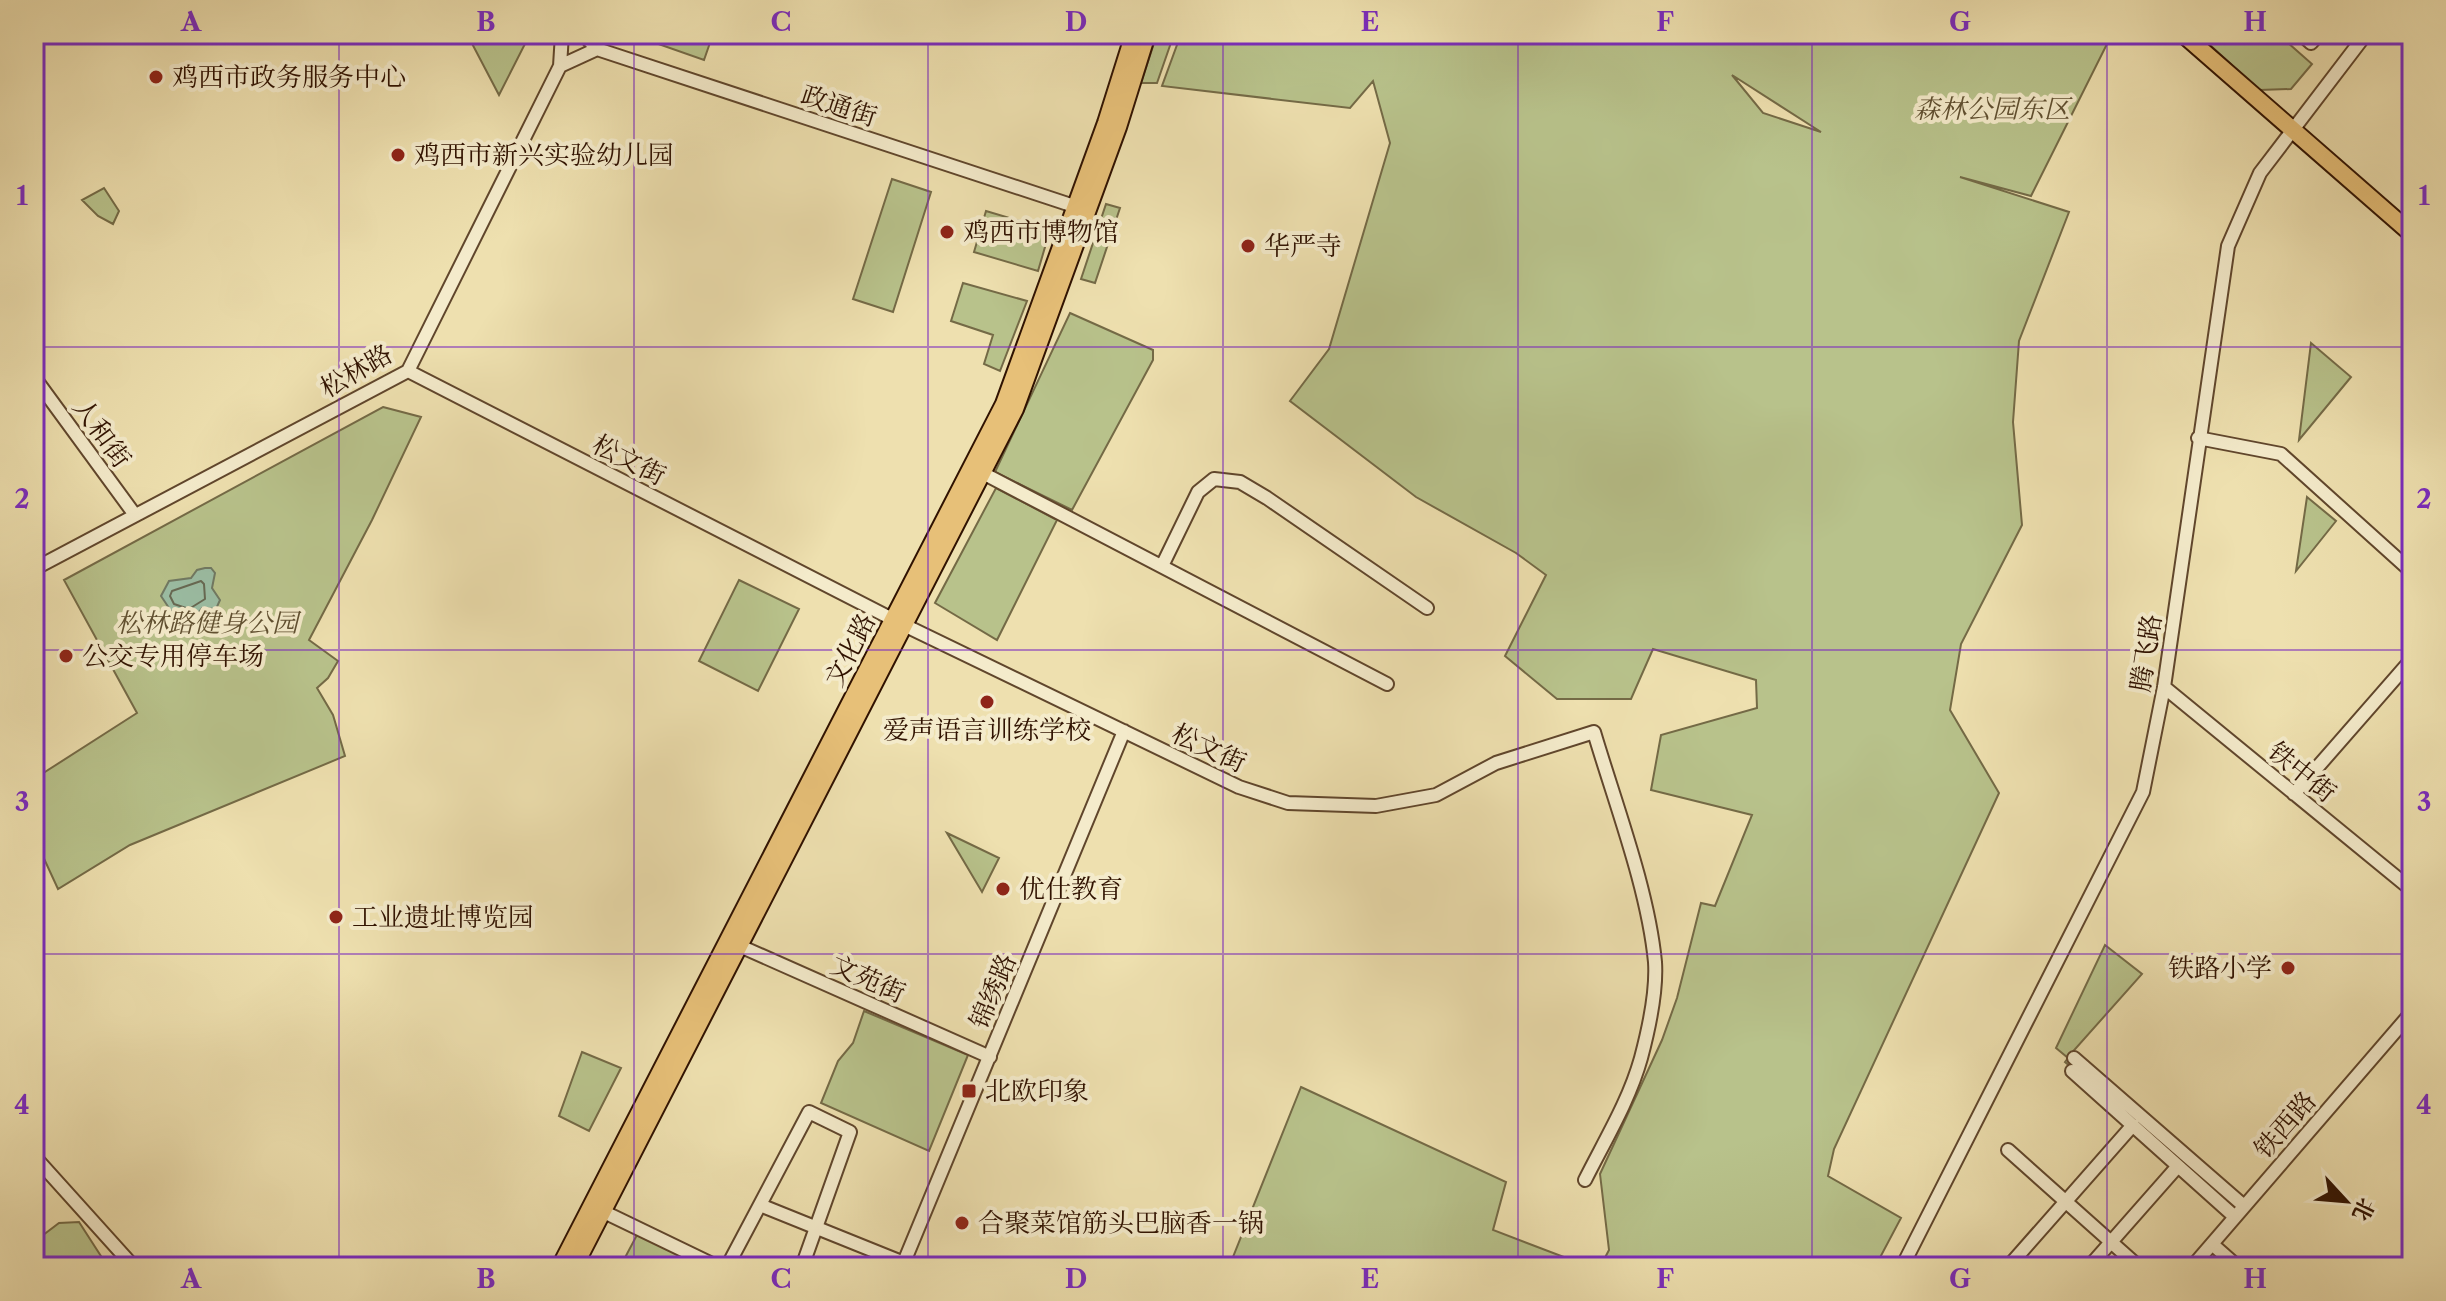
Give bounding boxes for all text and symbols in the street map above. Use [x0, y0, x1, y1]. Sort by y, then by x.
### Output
text: A [180, 6, 202, 38]
text: B [476, 6, 496, 38]
text: C [771, 6, 791, 38]
text: D [1065, 6, 1087, 38]
text: E [1361, 6, 1379, 38]
text: F [1656, 6, 1674, 38]
text: G [1949, 6, 1971, 38]
text: H [2243, 6, 2267, 38]
place label: 鸡西市政务服务中心 [172, 61, 406, 93]
marker: 鸡西市政务服务中心 [147, 68, 165, 86]
street label: 政通街 [797, 79, 881, 133]
park label: 森林公园东区 [1914, 93, 2073, 125]
place label: 鸡西市新兴实验幼儿园 [414, 139, 674, 171]
marker: 鸡西市新兴实验幼儿园 [389, 146, 407, 164]
text: 1 [16, 180, 28, 212]
text: 1 [2418, 180, 2430, 212]
place label: 鸡西市博物馆 [963, 216, 1119, 248]
marker: 鸡西市博物馆 [938, 223, 956, 241]
place label: 华严寺 [1264, 230, 1342, 262]
marker: 华严寺 [1239, 237, 1257, 255]
street label: 松林路 [314, 338, 398, 404]
street label: 人和街 [66, 392, 138, 474]
street label: 松文街 [587, 428, 671, 492]
text: 2 [14, 483, 30, 515]
text: 2 [2416, 483, 2432, 515]
park label: 松林路健身公园 [116, 607, 302, 639]
street label: 文化路 [818, 608, 882, 692]
street label: 腾飞路 [2124, 612, 2168, 694]
place label: 公交专用停车场 [82, 640, 264, 672]
marker: 公交专用停车场 [57, 647, 75, 665]
marker: 爱声语言训练学校 [978, 693, 996, 711]
place label: 爱声语言训练学校 [883, 714, 1091, 746]
street label: 松文街 [1167, 717, 1251, 779]
street label: 铁中街 [2262, 735, 2342, 809]
text: 3 [15, 786, 29, 818]
text: 3 [2417, 786, 2431, 818]
place label: 优仕教育 [1019, 873, 1123, 905]
marker: 优仕教育 [994, 880, 1012, 898]
place label: 工业遗址博览园 [352, 901, 534, 933]
marker: 工业遗址博览园 [327, 908, 345, 926]
street label: 文苑街 [826, 949, 910, 1009]
street label: 锦绣路 [963, 949, 1023, 1033]
place label: 铁路小学 [2168, 952, 2272, 984]
marker: 铁路小学 [2279, 959, 2297, 977]
place label: 北欧印象 [985, 1075, 1089, 1107]
marker: 北欧印象 [960, 1082, 978, 1100]
street label: 铁西路 [2247, 1085, 2323, 1165]
text: 4 [14, 1089, 30, 1121]
text: 4 [2416, 1089, 2432, 1121]
north arrow [2306, 1161, 2386, 1241]
text: 北 [2347, 1194, 2380, 1225]
place label: 合聚菜馆筋头巴脑香一锅 [978, 1207, 1264, 1239]
marker: 合聚菜馆筋头巴脑香一锅 [953, 1214, 971, 1232]
text: A [180, 1263, 202, 1295]
text: B [476, 1263, 496, 1295]
text: C [771, 1263, 791, 1295]
text: D [1065, 1263, 1087, 1295]
text: E [1361, 1263, 1379, 1295]
text: F [1656, 1263, 1674, 1295]
text: G [1949, 1263, 1971, 1295]
text: H [2243, 1263, 2267, 1295]

